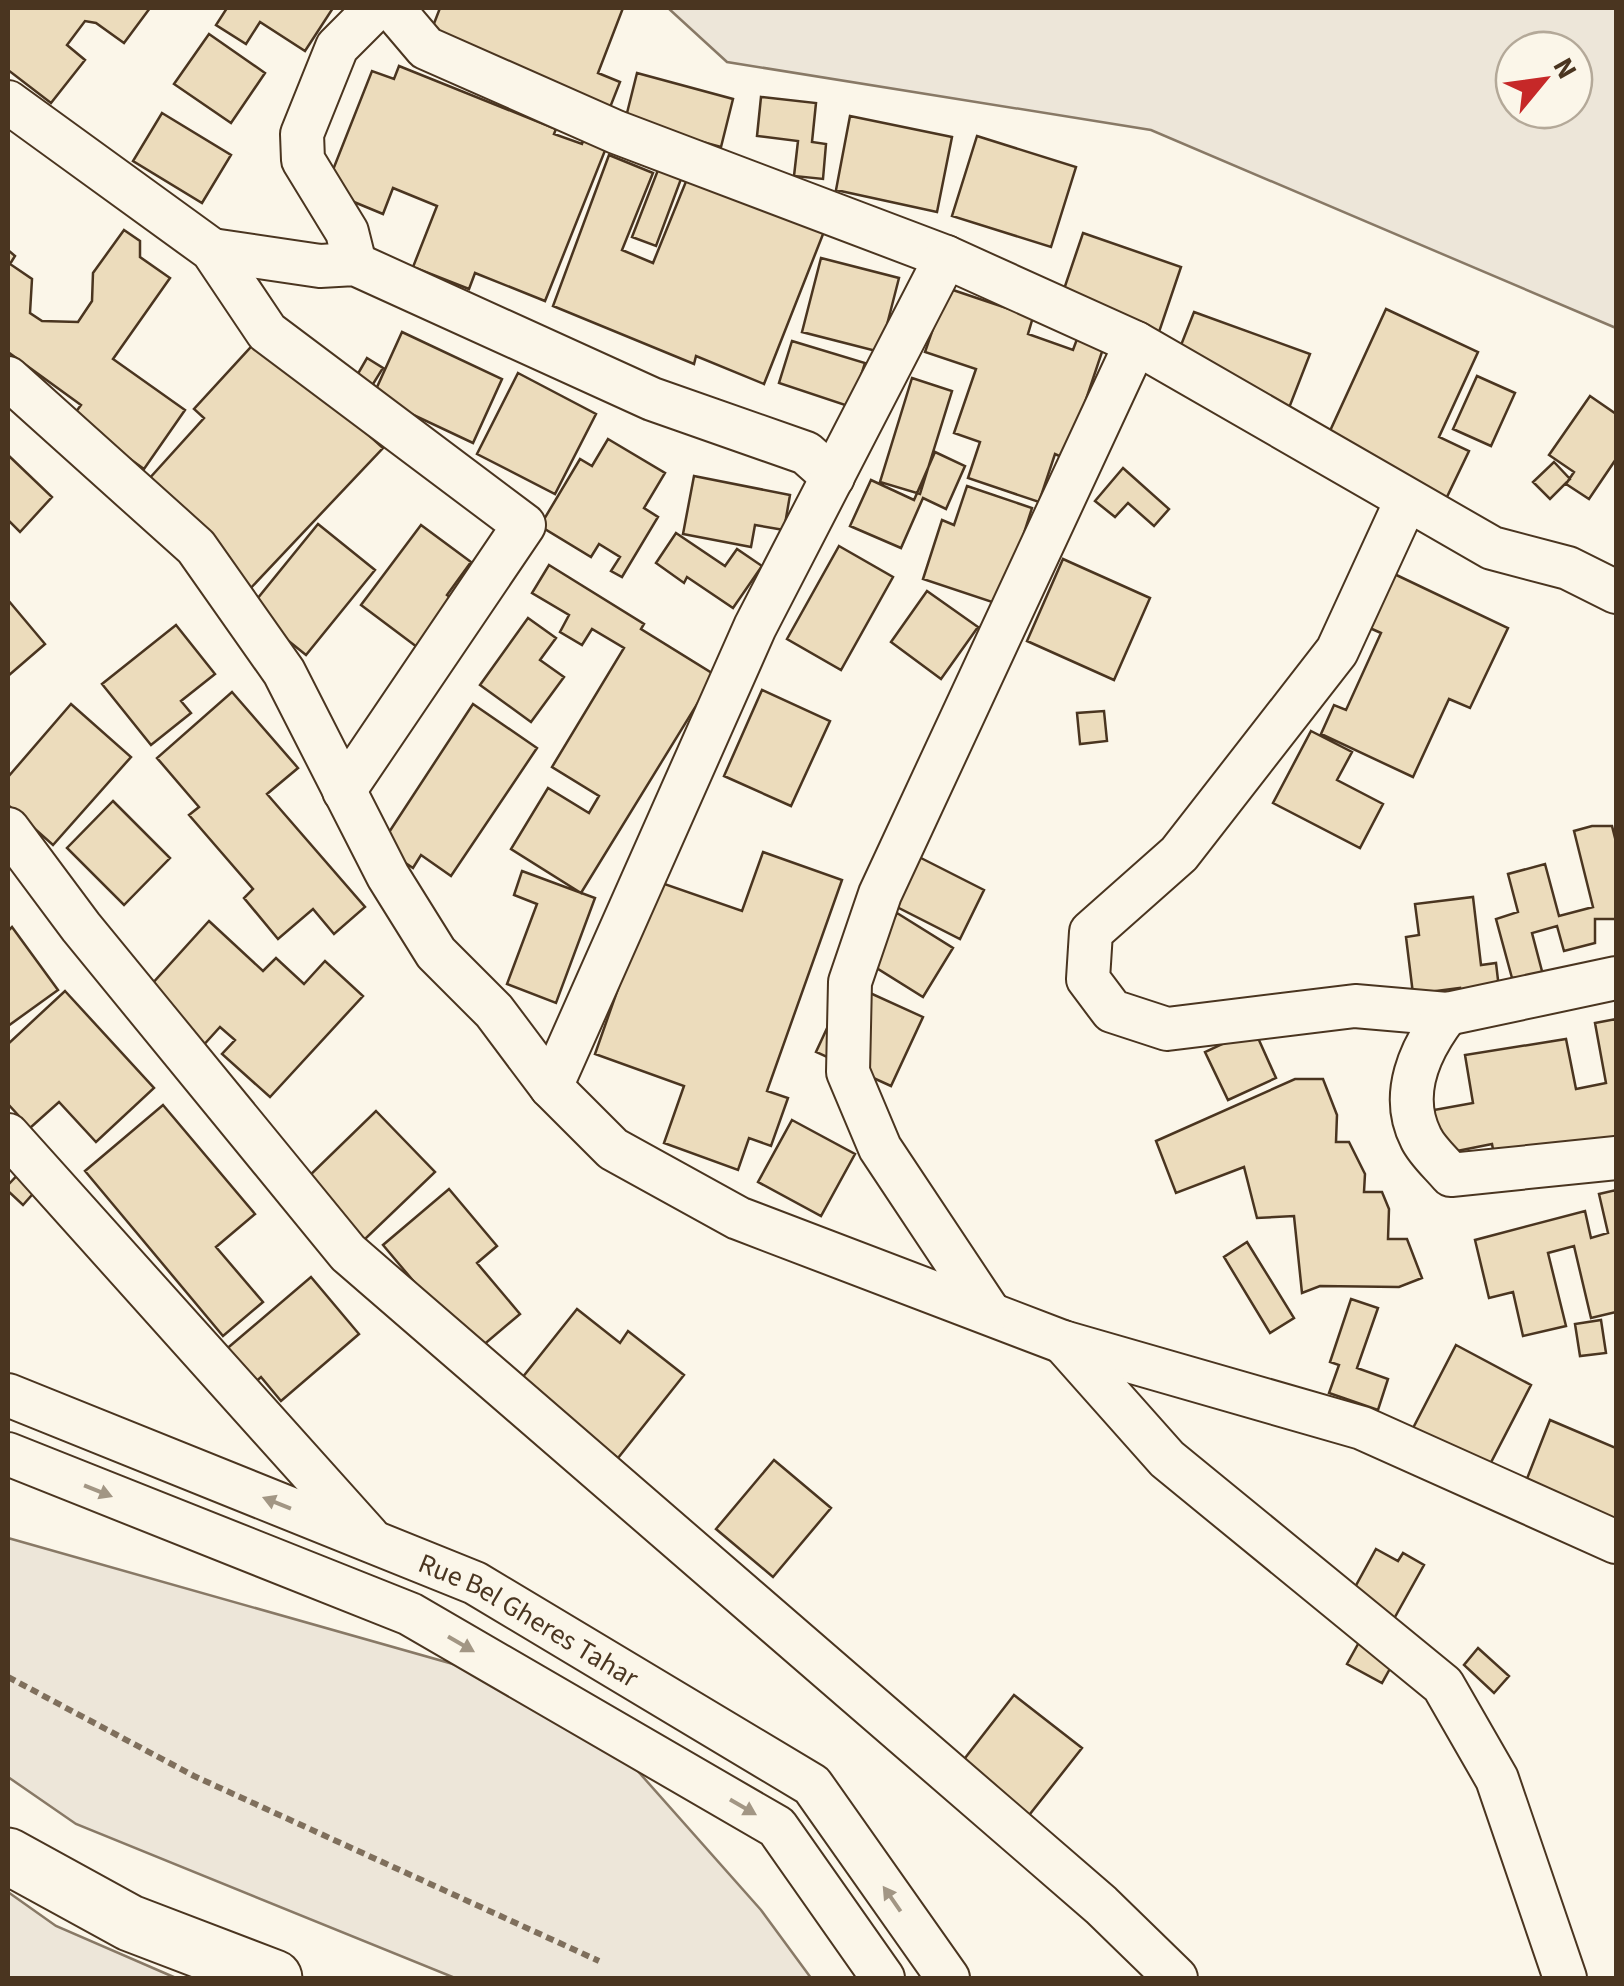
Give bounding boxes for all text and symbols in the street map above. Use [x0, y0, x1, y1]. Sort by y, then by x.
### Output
north arrow [1494, 30, 1594, 130]
text: N [1543, 51, 1587, 86]
one-way arrow [83, 1483, 113, 1499]
one-way arrow [262, 1495, 292, 1511]
street label: Rue Bel Gheres Tahar [412, 1543, 646, 1698]
one-way arrow [447, 1635, 476, 1652]
one-way arrow [728, 1798, 757, 1815]
one-way arrow [883, 1885, 902, 1912]

